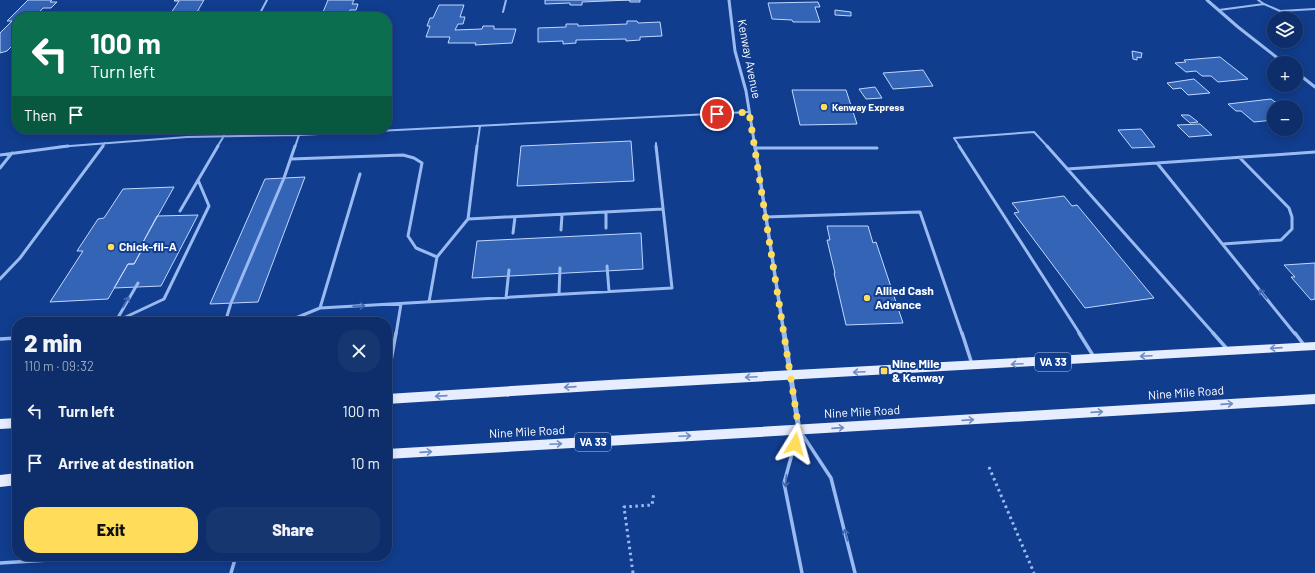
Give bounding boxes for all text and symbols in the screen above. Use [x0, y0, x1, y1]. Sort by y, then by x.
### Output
map controls [1267, 12, 1303, 136]
button: layers [1267, 12, 1303, 48]
street label: Kenway Avenue [735, 18, 765, 100]
text: 100 m [90, 26, 161, 60]
icon: left [24, 28, 76, 80]
button: + [1267, 56, 1303, 92]
text: Turn left [90, 60, 156, 82]
pin [700, 97, 734, 131]
button: − [1267, 100, 1303, 136]
place label: Kenway Express [832, 101, 904, 113]
marker: Kenway Express [819, 102, 829, 112]
icon: arrive [706, 103, 728, 125]
icon: arrive [65, 104, 87, 126]
text: Then [24, 106, 57, 124]
place label: Chick-fil-A [119, 239, 177, 253]
marker: Chick-fil-A [106, 242, 116, 252]
place label: Allied Cash Advance [875, 283, 934, 311]
one-way arrow [1259, 289, 1268, 300]
marker: Allied Cash Advance [862, 293, 872, 303]
one-way arrow [123, 296, 131, 308]
one-way arrow [352, 302, 365, 310]
text: 2 min [24, 328, 82, 357]
button: close [338, 330, 380, 372]
one-way arrow [1270, 345, 1283, 352]
road number: VA 33 [1035, 353, 1071, 371]
one-way arrow [1140, 353, 1153, 360]
place label: Nine Mile & Kenway [892, 356, 944, 384]
text: 110 m · 09:32 [24, 358, 94, 374]
one-way arrow [1011, 360, 1024, 367]
marker: Nine Mile & Kenway [879, 366, 889, 376]
one-way arrow [853, 368, 866, 375]
one-way arrow [745, 374, 758, 381]
street label: Nine Mile Road [1147, 382, 1224, 402]
one-way arrow [564, 384, 577, 391]
one-way arrow [435, 392, 448, 399]
icon: left [24, 400, 46, 422]
one-way arrow [1220, 401, 1233, 408]
text: Turn left [58, 402, 114, 420]
text: 100 m [342, 402, 380, 420]
street label: Nine Mile Road [824, 402, 900, 420]
one-way arrow [1090, 409, 1103, 416]
one-way arrow [961, 417, 974, 424]
street label: Nine Mile Road [489, 422, 565, 440]
position arrow [774, 423, 816, 465]
one-way arrow [831, 424, 844, 431]
road number: VA 33 [575, 433, 611, 451]
one-way arrow [678, 433, 691, 440]
one-way arrow [549, 440, 562, 447]
one-way arrow [419, 448, 432, 455]
icon: arrive [24, 452, 46, 474]
text: Arrive at destination [58, 454, 194, 472]
text: 10 m [351, 454, 380, 472]
one-way arrow [782, 475, 789, 488]
button: Exit [24, 507, 198, 553]
button: Share [206, 507, 380, 553]
one-way arrow [841, 529, 849, 542]

